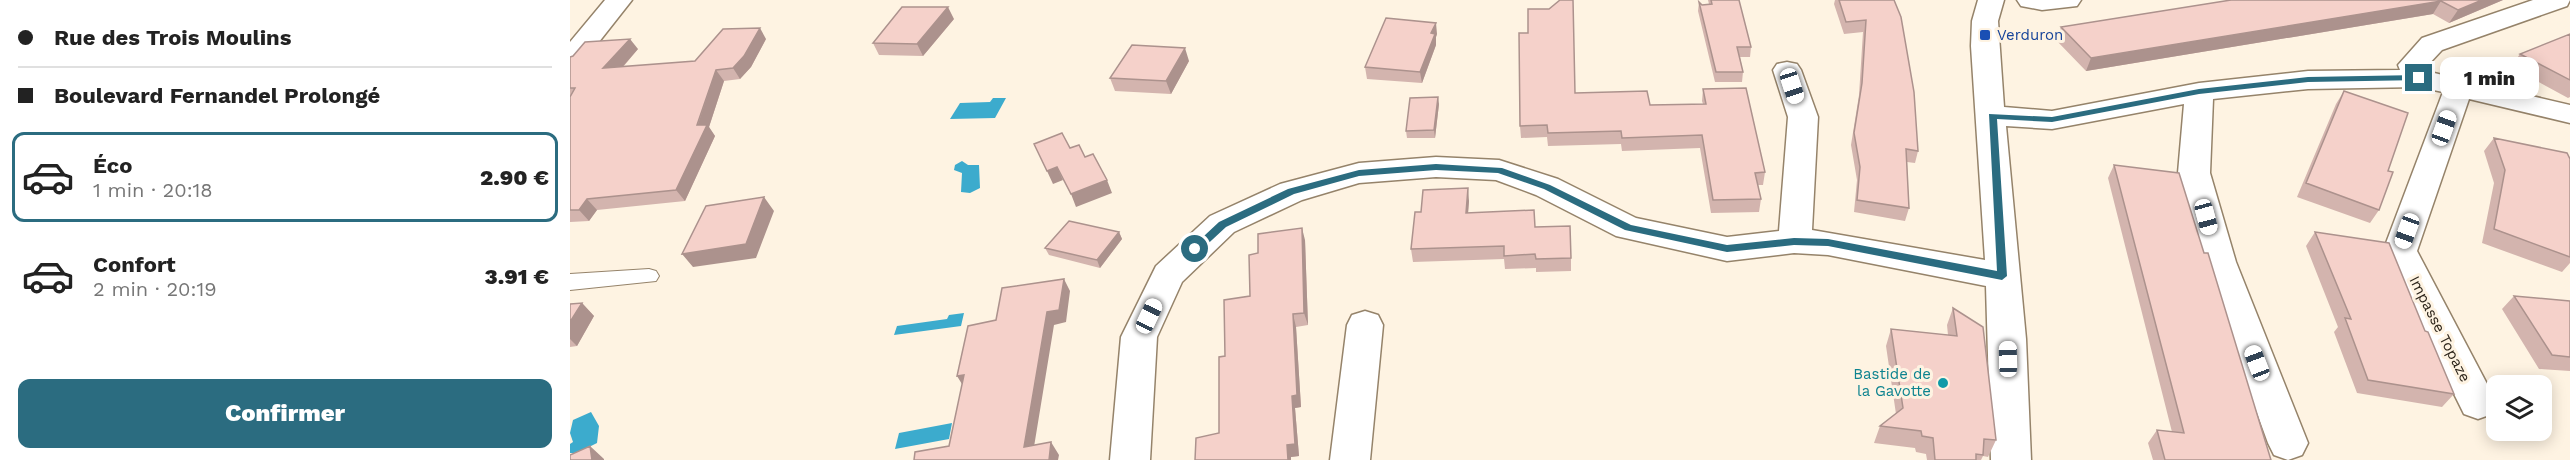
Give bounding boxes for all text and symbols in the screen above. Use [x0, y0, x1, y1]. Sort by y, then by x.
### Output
text: Rue des Trois Moulins [54, 25, 291, 50]
place label: Verduron [1997, 26, 2063, 44]
marker: Verduron [1978, 28, 1992, 42]
callout: 1 min [2440, 57, 2539, 99]
route end [2405, 64, 2432, 91]
car [1778, 66, 1806, 106]
text: 1 min [2464, 66, 2515, 90]
text: Boulevard Fernandel Prolongé [54, 83, 380, 108]
car [2429, 108, 2459, 148]
icon: car [21, 150, 75, 204]
text: Éco [93, 153, 132, 178]
text: 2.90 € [480, 165, 549, 190]
text: 1 min · 20:18 [93, 178, 213, 202]
car [2193, 197, 2219, 237]
car [2392, 211, 2422, 251]
route start [1181, 235, 1208, 262]
icon: car [21, 249, 75, 303]
text: Confort [93, 252, 176, 277]
text: 3.91 € [485, 264, 549, 289]
street label: Impasse Topaze [2406, 273, 2474, 385]
text: 2 min · 20:19 [93, 277, 217, 301]
car [1133, 296, 1165, 336]
car [1999, 341, 2017, 377]
car [2242, 343, 2272, 383]
place label: Bastide de la Gavotte [1853, 365, 1931, 400]
map controls [2486, 375, 2552, 441]
button: layers [2486, 375, 2552, 441]
marker: Bastide de la Gavotte [1936, 376, 1950, 390]
button: Confirmer [18, 379, 552, 448]

